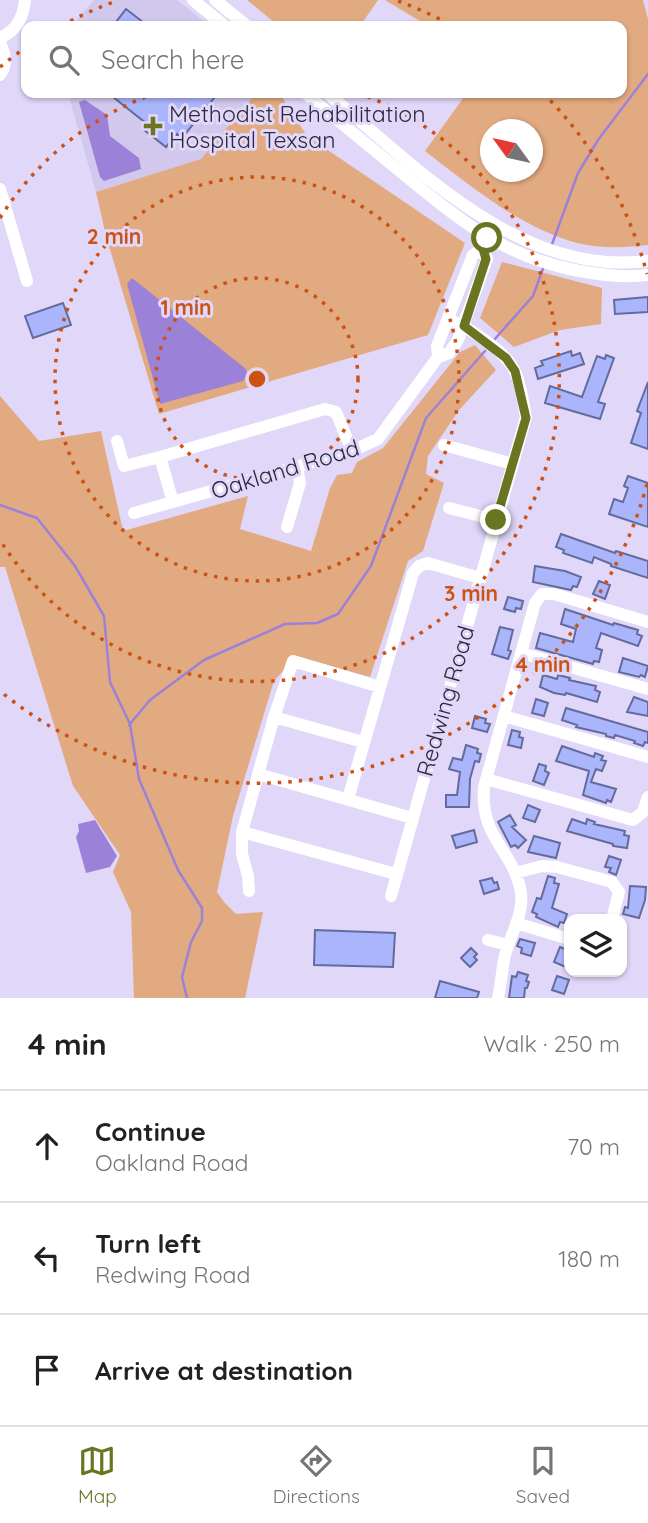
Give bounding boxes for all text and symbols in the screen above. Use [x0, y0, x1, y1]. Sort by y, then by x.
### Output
search box [21, 21, 627, 98]
icon: search [45, 41, 83, 79]
text: Search here [101, 43, 245, 76]
place label: Methodist Rehabilitation Hospital Texsan [169, 99, 426, 154]
marker: Methodist Rehabilitation Hospital Texsan [143, 116, 163, 136]
north arrow [480, 119, 543, 182]
route start [471, 222, 502, 253]
text: 2 min [87, 223, 141, 249]
text: 1 min [161, 294, 211, 320]
centre of rings [245, 367, 269, 391]
street label: Oakland Road [207, 433, 363, 505]
route end [480, 504, 511, 535]
text: 3 min [444, 580, 498, 606]
street label: Redwing Road [410, 622, 480, 780]
text: 4 min [515, 651, 571, 677]
map controls [564, 914, 627, 977]
button: layers [564, 914, 627, 977]
text: 4 min [28, 1025, 107, 1063]
text: Walk · 250 m [483, 1029, 620, 1058]
text: Continue [95, 1115, 206, 1148]
icon: ahead [28, 1127, 66, 1165]
text: 70 m [567, 1132, 620, 1161]
text: Oakland Road [95, 1148, 249, 1177]
text: Turn left [95, 1227, 202, 1260]
icon: left [28, 1239, 66, 1277]
text: 180 m [558, 1244, 620, 1273]
text: Redwing Road [95, 1260, 250, 1289]
icon: arrive [28, 1351, 66, 1389]
text: Arrive at destination [95, 1354, 353, 1387]
tab: Map [78, 1442, 117, 1508]
tab: Directions [273, 1442, 360, 1508]
tab: Saved [516, 1442, 570, 1508]

